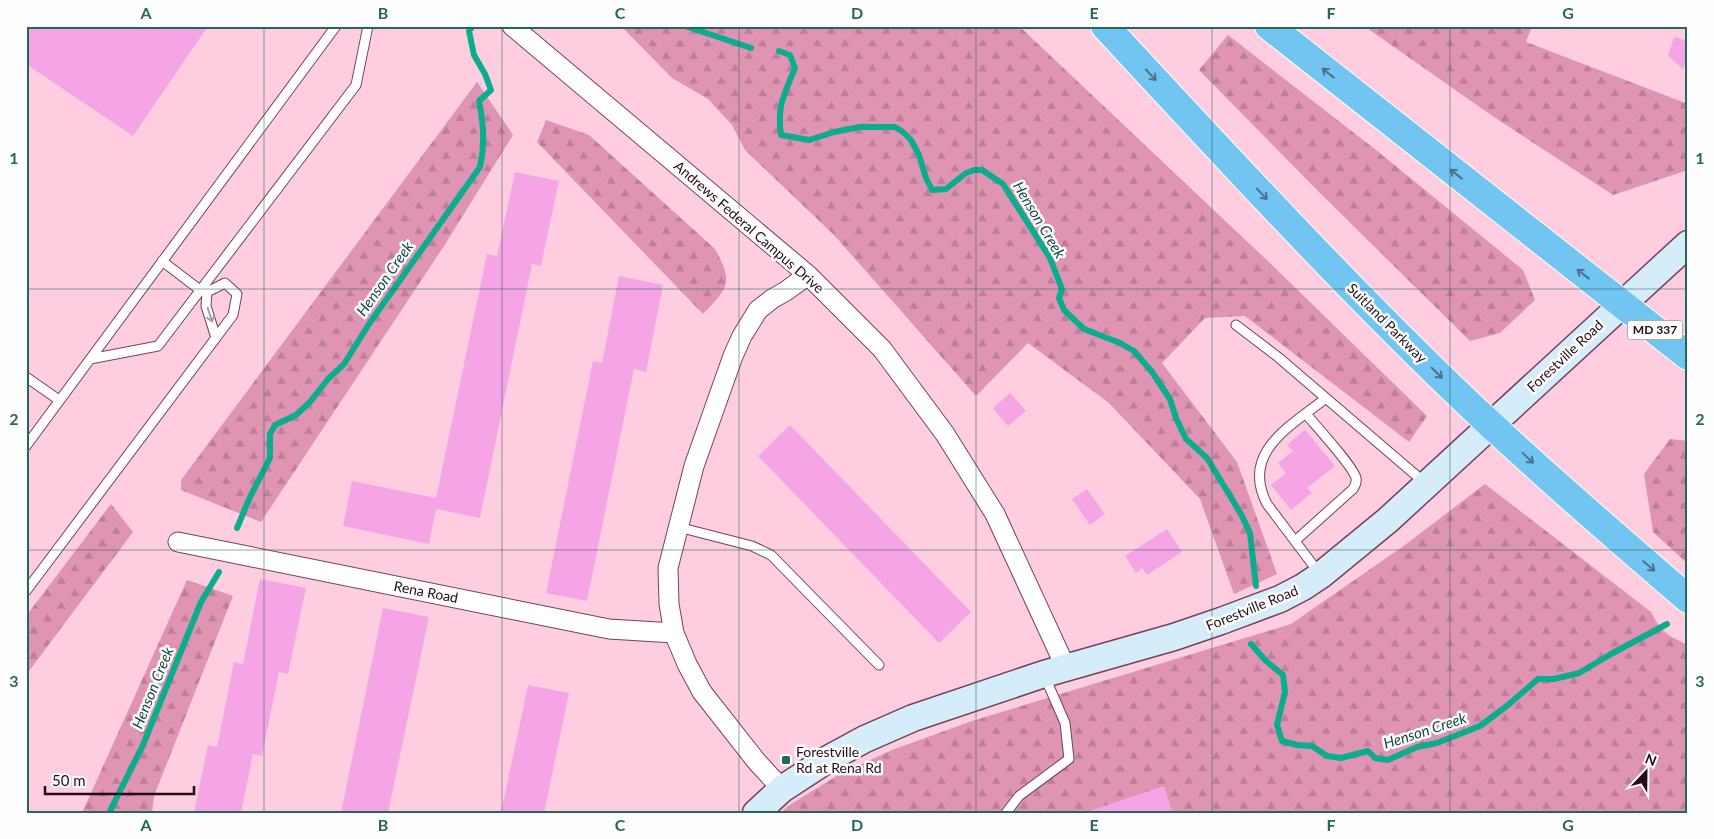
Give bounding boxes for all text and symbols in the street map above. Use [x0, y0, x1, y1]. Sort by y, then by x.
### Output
text: A [139, 3, 152, 22]
text: B [378, 3, 388, 22]
text: C [615, 3, 626, 22]
text: D [851, 3, 863, 22]
text: E [1089, 3, 1099, 22]
text: F [1326, 3, 1336, 22]
text: G [1562, 3, 1574, 22]
one-way arrow [1322, 68, 1335, 79]
one-way arrow [1145, 69, 1157, 82]
text: 1 [9, 148, 19, 167]
text: 1 [1695, 148, 1705, 167]
street label: Andrews Federal Campus Drive [671, 157, 828, 296]
one-way arrow [1450, 168, 1463, 179]
water label: Henson Creek [1010, 178, 1070, 262]
one-way arrow [1256, 188, 1268, 200]
water label: Henson Creek [352, 237, 417, 319]
one-way arrow [1577, 269, 1590, 280]
street label: Suitland Parkway [1344, 279, 1431, 366]
one-way arrow [205, 307, 215, 323]
street label: Forestville Road [1523, 316, 1606, 395]
road number: MD 337 [1628, 320, 1682, 340]
one-way arrow [1430, 366, 1442, 378]
text: 2 [9, 409, 19, 428]
text: 2 [1695, 409, 1705, 428]
one-way arrow [1521, 452, 1534, 464]
one-way arrow [1643, 560, 1656, 572]
street label: Rena Road [393, 577, 460, 606]
street label: Forestville Road [1203, 581, 1300, 634]
water label: Henson Creek [128, 643, 177, 731]
text: 3 [9, 671, 19, 690]
text: 3 [1695, 671, 1705, 690]
water label: Henson Creek [1381, 708, 1469, 752]
place label: Forestville Rd at Rena Rd [796, 743, 882, 776]
north arrow [1622, 746, 1672, 796]
text: N [1643, 750, 1659, 769]
marker: Forestville Rd at Rena Rd [780, 754, 792, 766]
scale bar [45, 764, 194, 796]
text: 50 m [52, 771, 86, 789]
text: A [139, 815, 152, 834]
text: B [378, 815, 388, 834]
text: C [615, 815, 626, 834]
text: D [851, 815, 863, 834]
text: E [1089, 815, 1099, 834]
text: F [1326, 815, 1336, 834]
text: G [1562, 815, 1574, 834]

